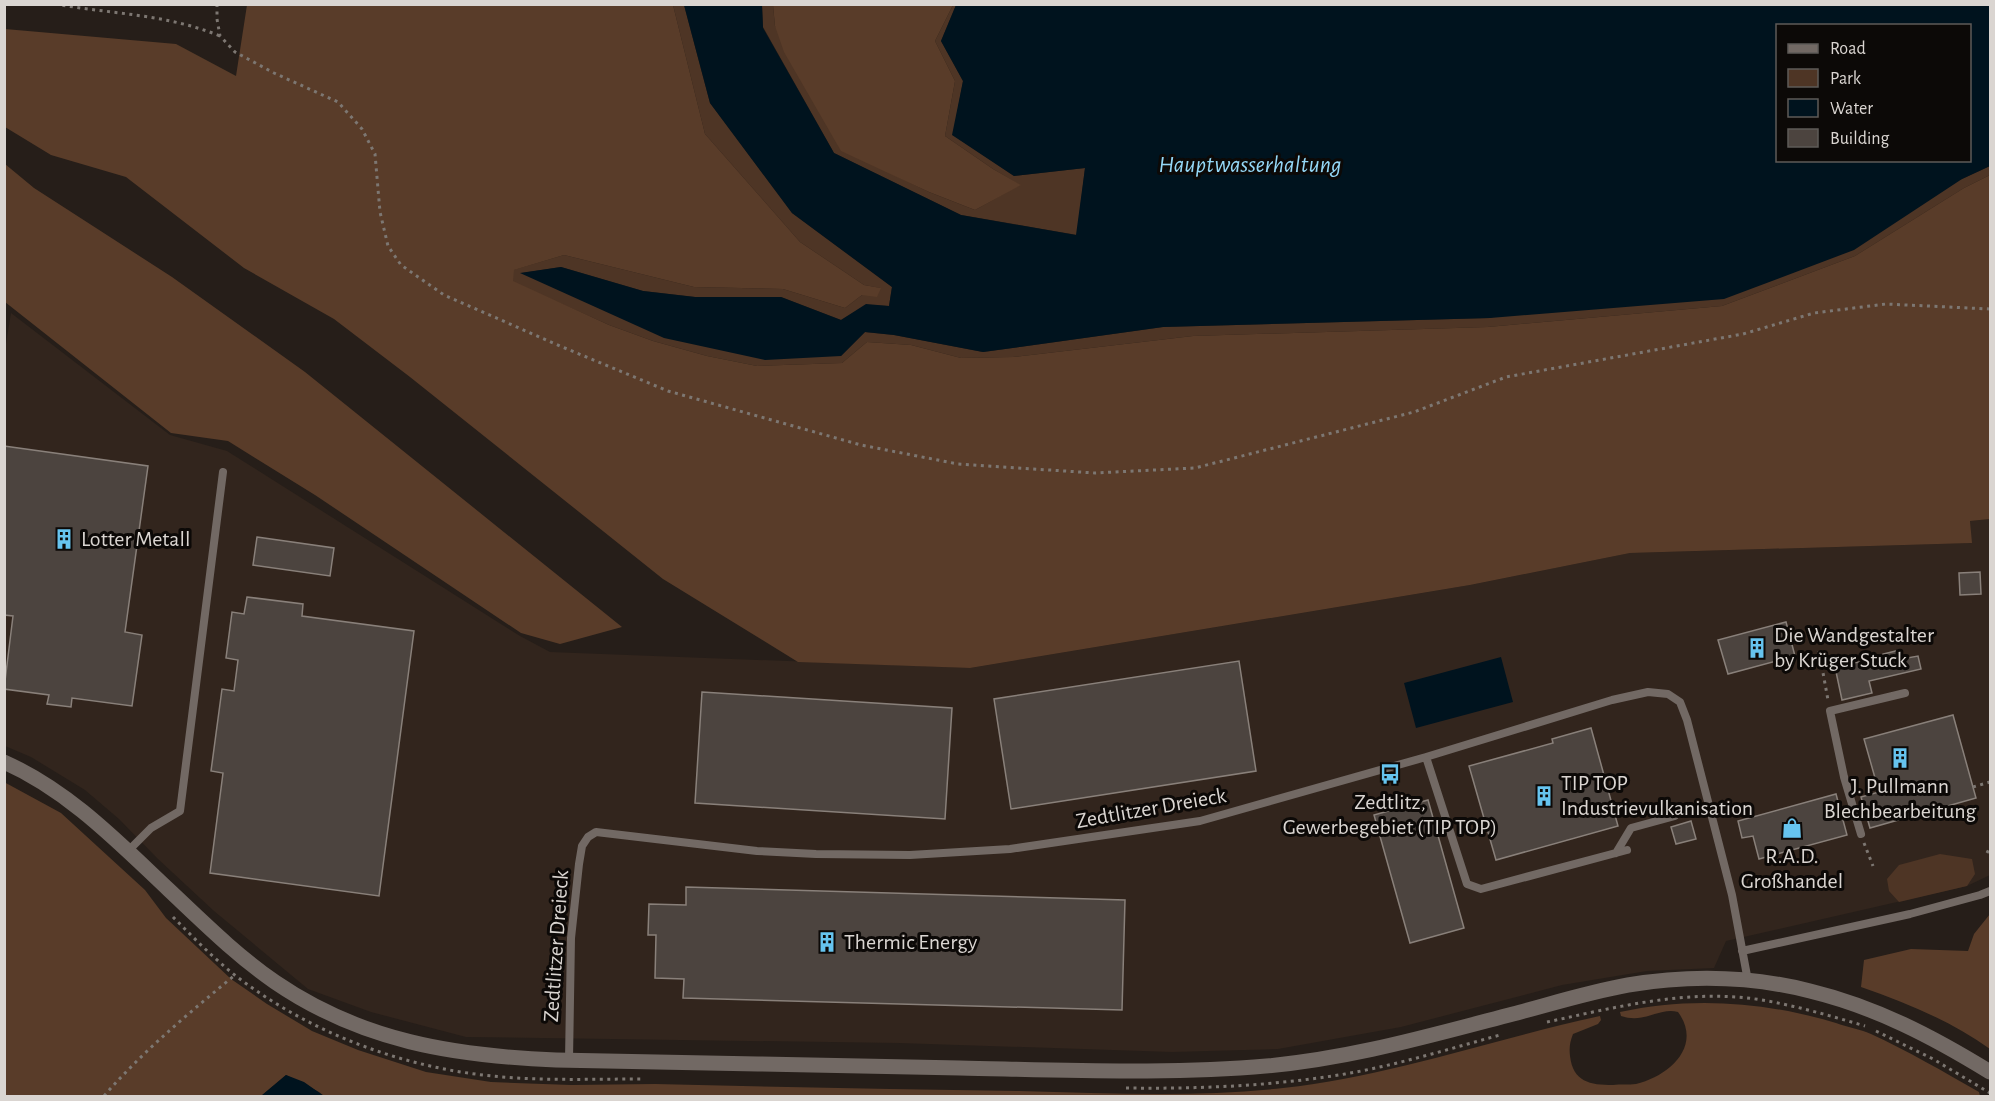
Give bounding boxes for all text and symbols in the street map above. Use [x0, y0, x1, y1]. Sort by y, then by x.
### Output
legend [1776, 24, 1971, 162]
text: Road [1830, 40, 1866, 58]
text: Park [1830, 70, 1862, 88]
text: Water [1830, 100, 1873, 118]
text: Building [1830, 130, 1890, 148]
water label: Hauptwasserhaltung [1159, 153, 1341, 177]
building icon: Lotter Metall [52, 527, 76, 551]
place label: Lotter Metall [81, 528, 190, 550]
place label: Die Wandgestalter by Krüger Stuck [1774, 624, 1934, 671]
building icon: Die Wandgestalter by Krüger Stuck [1745, 636, 1769, 660]
building icon: J. Pullmann Blechbearbeitung [1888, 746, 1912, 770]
bus stop icon: Zedtlitz, Gewerbegebiet (TIP TOP) [1378, 762, 1402, 786]
place label: TIP TOP Industrievulkanisation [1561, 772, 1753, 819]
place label: J. Pullmann Blechbearbeitung [1824, 775, 1977, 822]
street label: Zedtlitzer Dreieck [1074, 784, 1228, 832]
building icon: TIP TOP Industrievulkanisation [1532, 784, 1556, 808]
place label: Zedtlitz, Gewerbegebiet (TIP TOP) [1283, 791, 1497, 838]
shop icon: R.A.D. Großhandel [1780, 816, 1804, 840]
place label: R.A.D. Großhandel [1741, 845, 1843, 892]
street label: Zedtlitzer Dreieck [540, 869, 572, 1023]
building icon: Thermic Energy [815, 930, 839, 954]
place label: Thermic Energy [844, 931, 978, 953]

